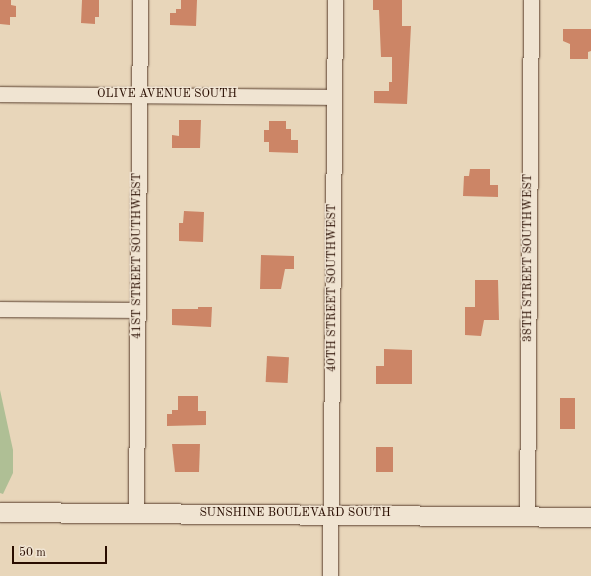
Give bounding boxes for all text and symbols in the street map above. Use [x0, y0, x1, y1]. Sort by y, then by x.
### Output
street label: OLIVE AVENUE SOUTH [97, 88, 237, 102]
street label: 41ST STREET SOUTHWEST [131, 173, 145, 339]
street label: 38TH STREET SOUTHWEST [522, 174, 536, 342]
street label: 40TH STREET SOUTHWEST [326, 204, 340, 372]
street label: SUNSHINE BOULEVARD SOUTH [199, 507, 391, 521]
scale bar [14, 538, 109, 564]
text: 50 m [19, 547, 46, 559]

